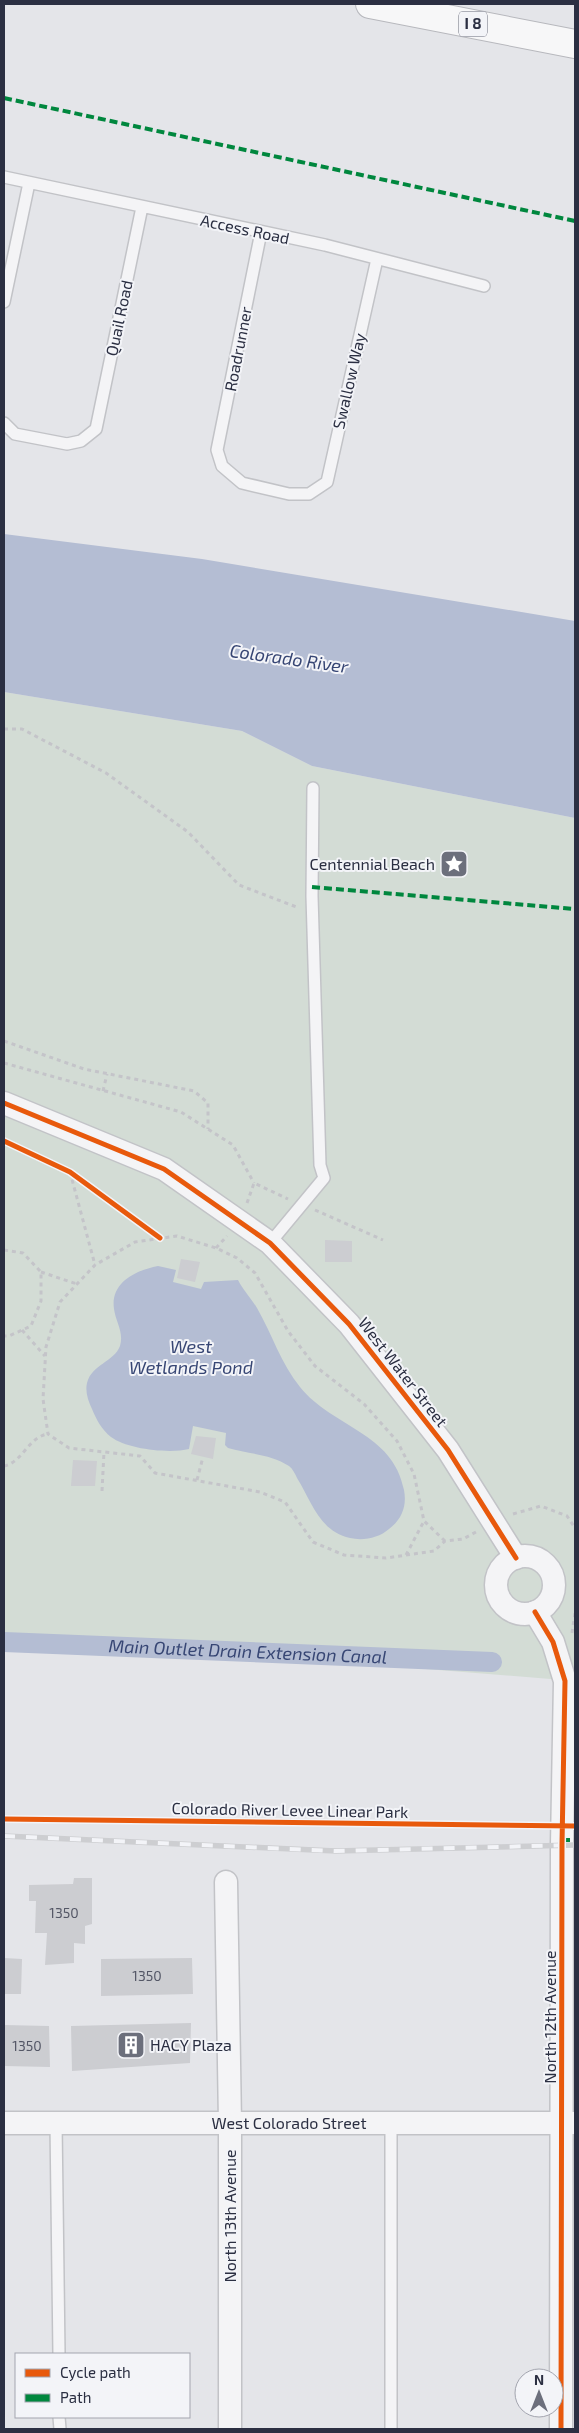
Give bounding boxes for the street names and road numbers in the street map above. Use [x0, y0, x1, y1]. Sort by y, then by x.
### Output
road number: I 8 [459, 12, 487, 36]
street label: Access Road [199, 210, 291, 247]
street label: Quail Road [101, 278, 137, 358]
street label: Roadrunner [220, 304, 255, 393]
street label: Swallow Way [328, 331, 369, 431]
street label: West Water Street [355, 1313, 452, 1430]
street label: Colorado River Levee Linear Park [172, 1798, 408, 1821]
street label: North 12th Avenue [540, 1950, 559, 2084]
street label: West Colorado Street [212, 2113, 366, 2132]
street label: North 13th Avenue [220, 2149, 239, 2283]

